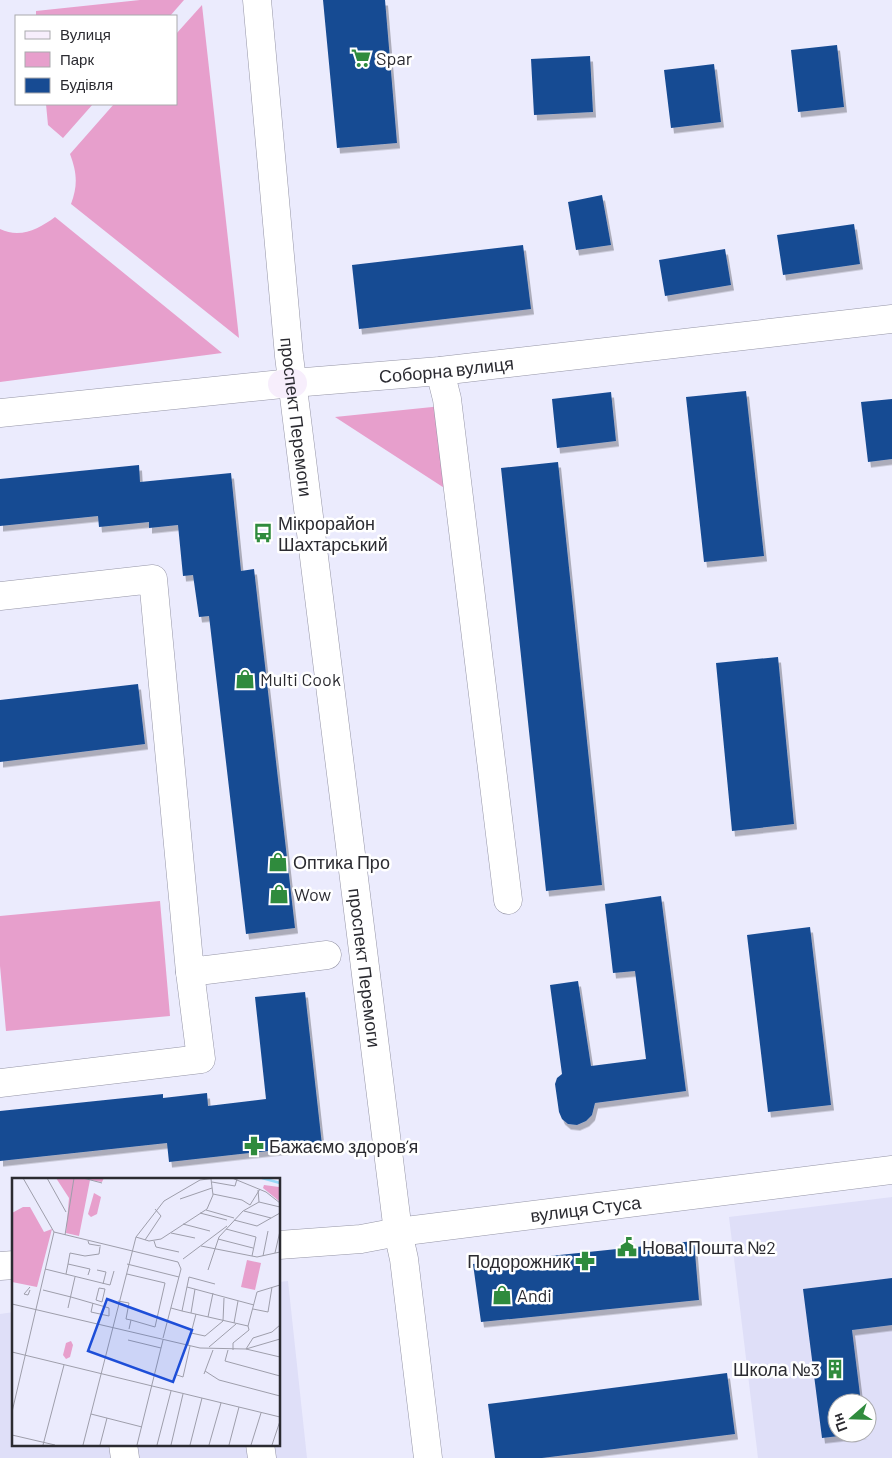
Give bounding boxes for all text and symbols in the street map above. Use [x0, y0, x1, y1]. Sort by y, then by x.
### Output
legend [15, 15, 178, 105]
text: Вулиця [60, 25, 111, 43]
supermarket icon: Spar [350, 47, 372, 69]
place label: Spar [376, 47, 413, 69]
text: Парк [60, 50, 94, 68]
text: Будівля [60, 75, 113, 93]
street label: проспект Перемоги [276, 336, 317, 498]
street label: Соборна вулиця [378, 352, 515, 387]
place label: Мікрорайон Шахтарський [278, 512, 388, 555]
bus stop icon: Мікрорайон Шахтарський [252, 522, 274, 544]
shop icon: Multi Cook [234, 668, 256, 690]
place label: Multi Cook [260, 668, 341, 690]
shop icon: Оптика Про [267, 851, 289, 873]
place label: Оптика Про [293, 851, 390, 873]
shop icon: Wow [268, 883, 290, 905]
place label: Wow [294, 883, 331, 905]
street label: проспект Перемоги [344, 887, 386, 1049]
pharmacy icon: Бажаємо здоровʼя [243, 1135, 265, 1157]
place label: Бажаємо здоровʼя [269, 1135, 418, 1157]
inset map [12, 1178, 280, 1446]
street label: вулиця Стуса [529, 1190, 643, 1226]
public building icon: Нова Пошта №2 [616, 1236, 638, 1258]
place label: Нова Пошта №2 [642, 1236, 776, 1258]
place label: Подорожник [467, 1250, 570, 1272]
pharmacy icon: Подорожник [574, 1250, 596, 1272]
shop icon: Andi [491, 1284, 513, 1306]
place label: Andi [517, 1284, 552, 1306]
place label: Школа №3 [733, 1358, 820, 1380]
building icon: Школа №3 [824, 1358, 846, 1380]
north arrow [827, 1393, 877, 1443]
text: Пн [828, 1411, 850, 1434]

